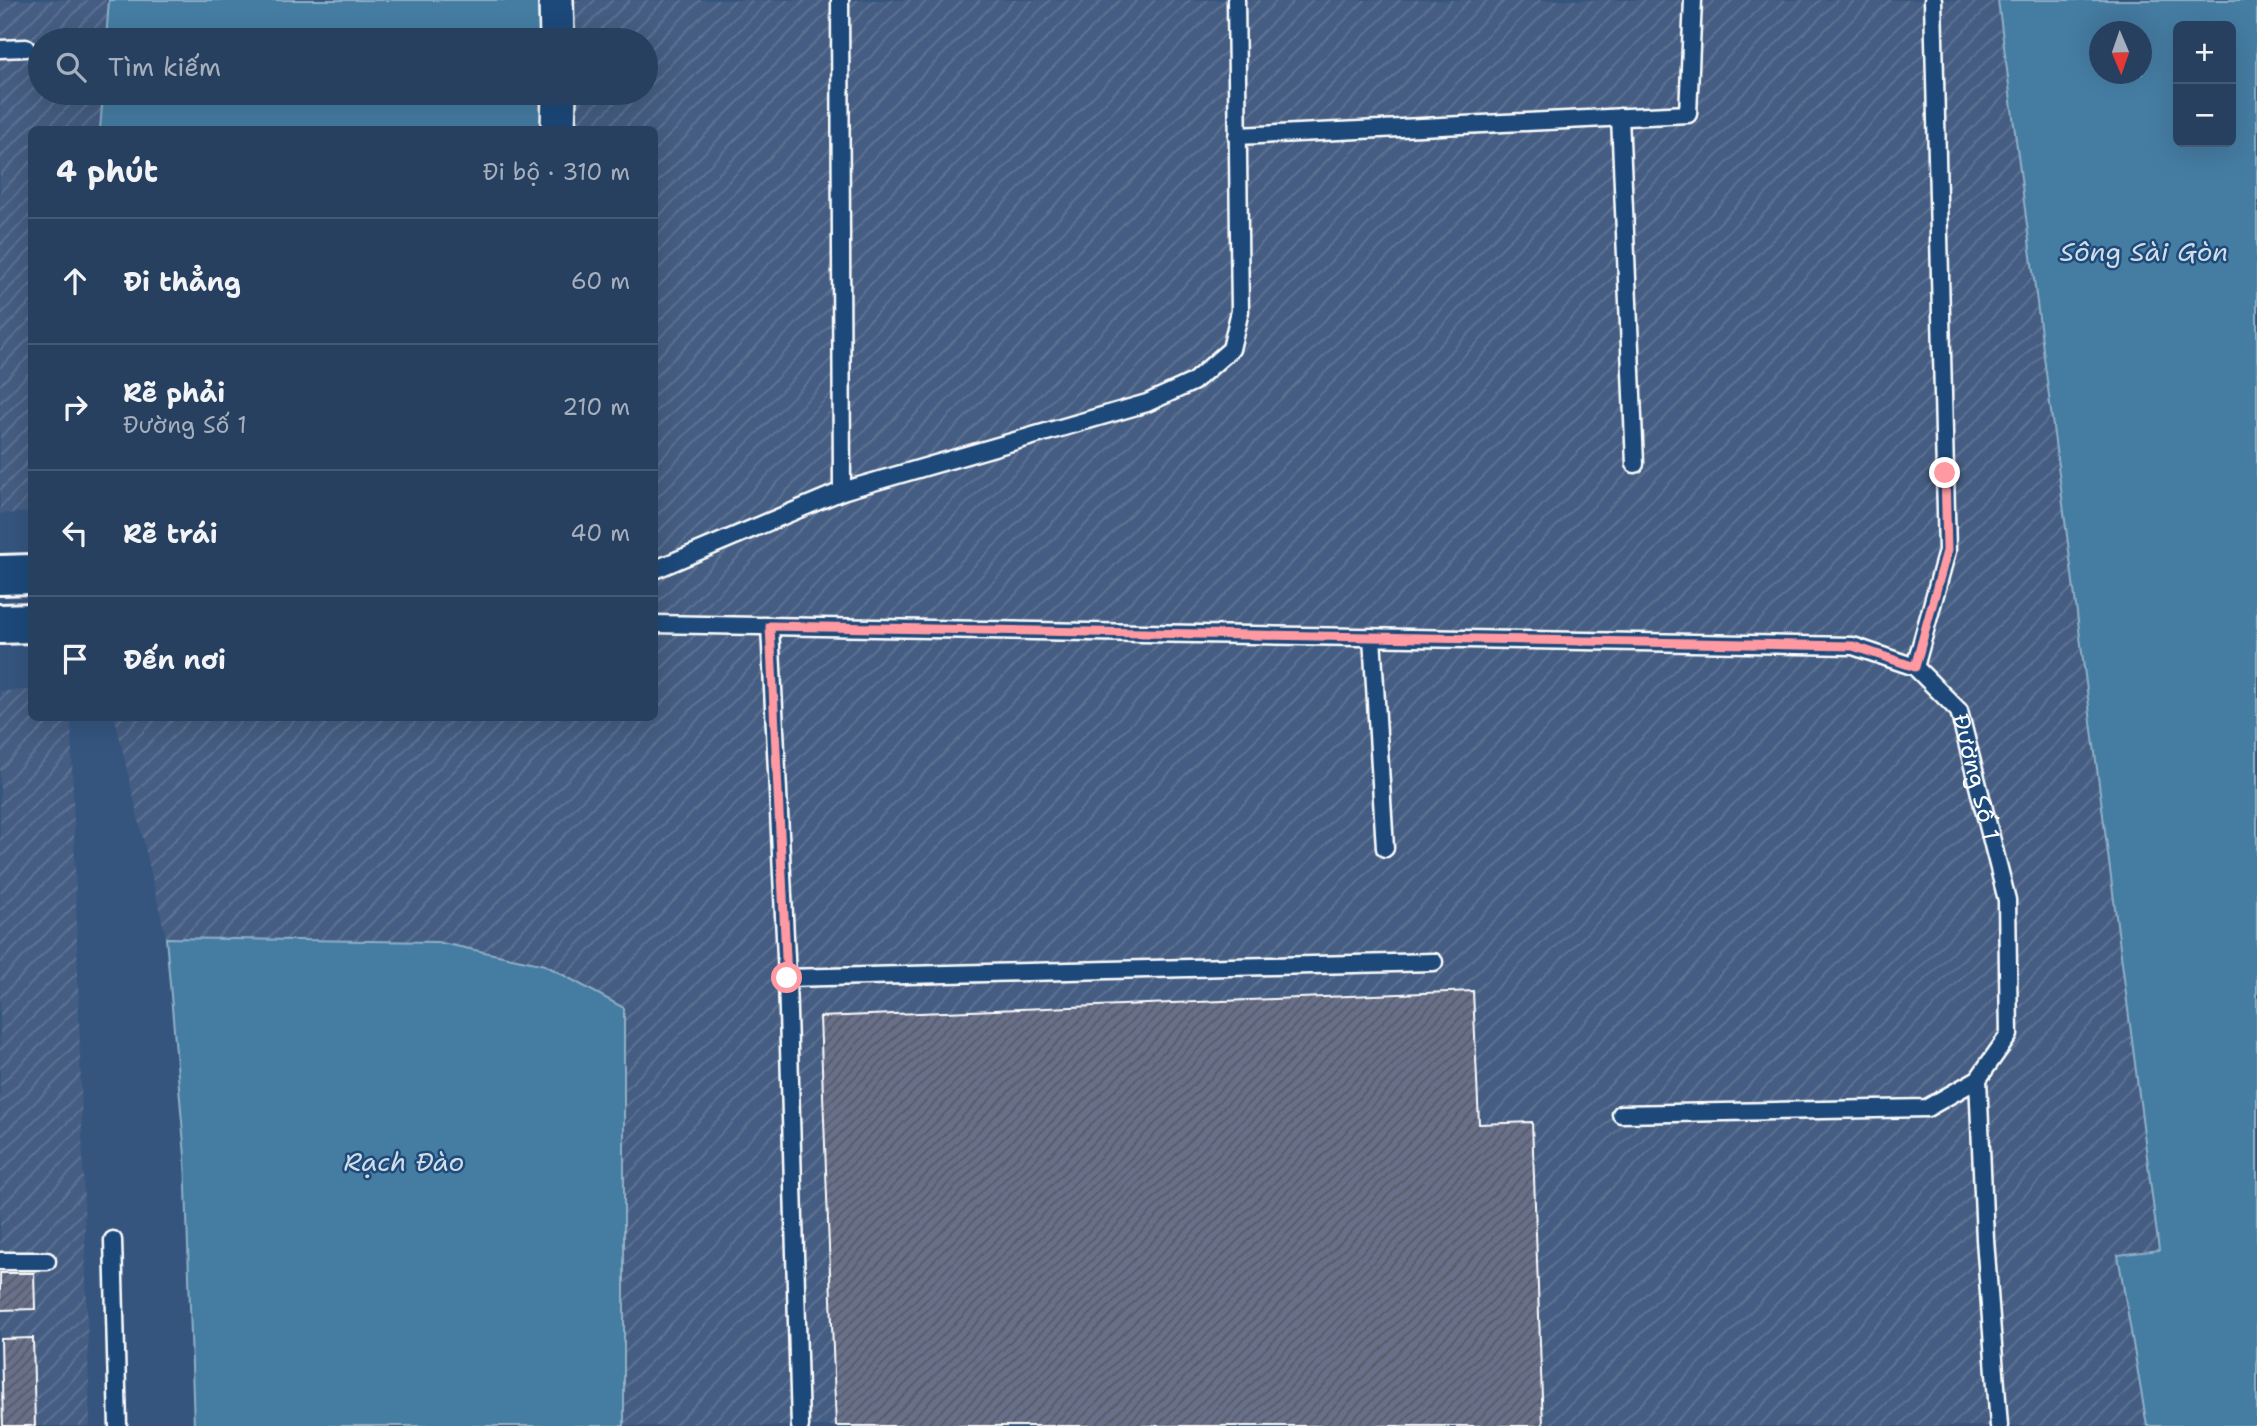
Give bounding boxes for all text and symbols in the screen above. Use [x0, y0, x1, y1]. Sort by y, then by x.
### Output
north arrow [2089, 21, 2152, 84]
map controls [2173, 21, 2236, 147]
button: + [2173, 21, 2236, 84]
search box [28, 28, 658, 105]
icon: search [52, 48, 90, 86]
text: Tìm kiếm [108, 49, 221, 84]
button: − [2173, 84, 2236, 147]
text: 4 phút [56, 151, 158, 192]
text: Đi bộ · 310 m [483, 157, 630, 187]
water label: Sông Sài Gòn [2060, 234, 2228, 269]
icon: ahead [56, 262, 94, 300]
text: Đi thẳng [123, 264, 241, 299]
text: 60 m [571, 266, 630, 296]
text: Rẽ phải [123, 375, 225, 410]
icon: right [56, 388, 94, 426]
text: 210 m [562, 392, 630, 422]
text: Đường Số 1 [123, 410, 247, 440]
route end [1929, 457, 1960, 488]
icon: left [56, 514, 94, 552]
text: Rẽ trái [123, 516, 218, 551]
text: 40 m [570, 518, 630, 548]
icon: arrive [56, 640, 94, 678]
text: Đến nơi [123, 642, 226, 677]
street label: Đường Số 1 [1944, 710, 2007, 844]
route start [771, 962, 802, 993]
water label: Rạch Đào [344, 1144, 464, 1179]

